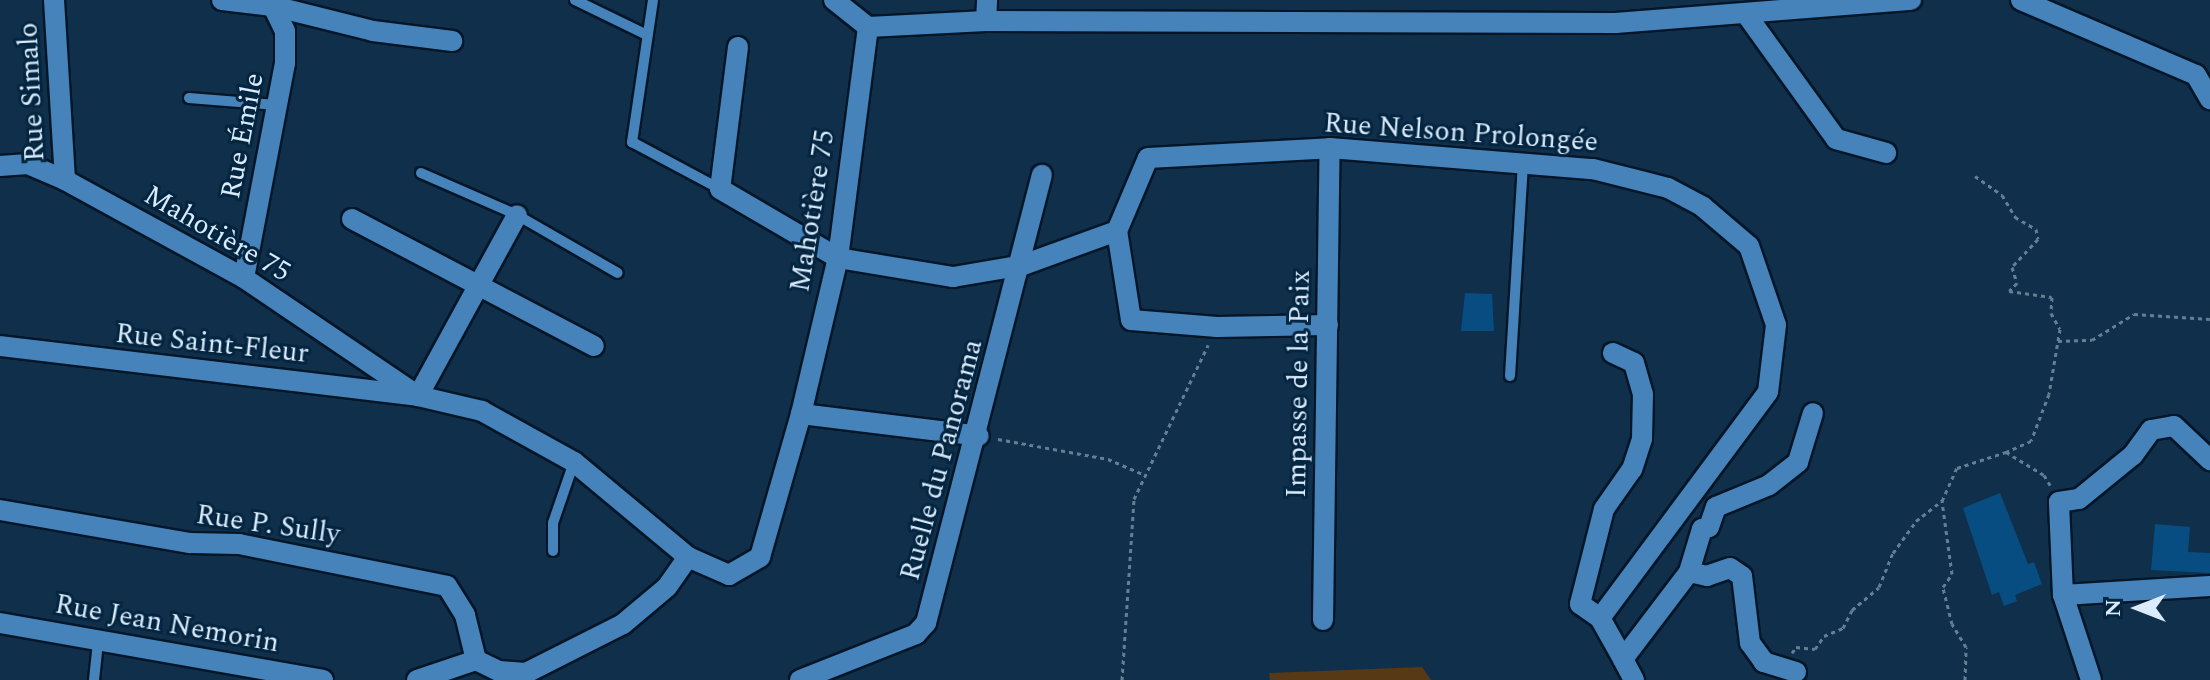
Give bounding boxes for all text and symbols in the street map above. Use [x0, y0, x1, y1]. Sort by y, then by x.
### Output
street label: Rue Simalo [12, 22, 52, 162]
street label: Rue Émile [214, 70, 272, 202]
street label: Rue Nelson Prolongée [1323, 107, 1599, 159]
street label: Mahotière 75 [784, 128, 842, 294]
street label: Mahotière 75 [138, 179, 296, 289]
street label: Impasse de la Paix [1280, 270, 1318, 498]
street label: Rue Saint-Fleur [114, 317, 310, 371]
street label: Ruelle du Panorama [894, 336, 990, 584]
street label: Rue P. Sully [194, 498, 342, 552]
north arrow [2098, 568, 2178, 648]
street label: Rue Jean Nemorin [52, 588, 282, 660]
text: N [2097, 599, 2130, 617]

